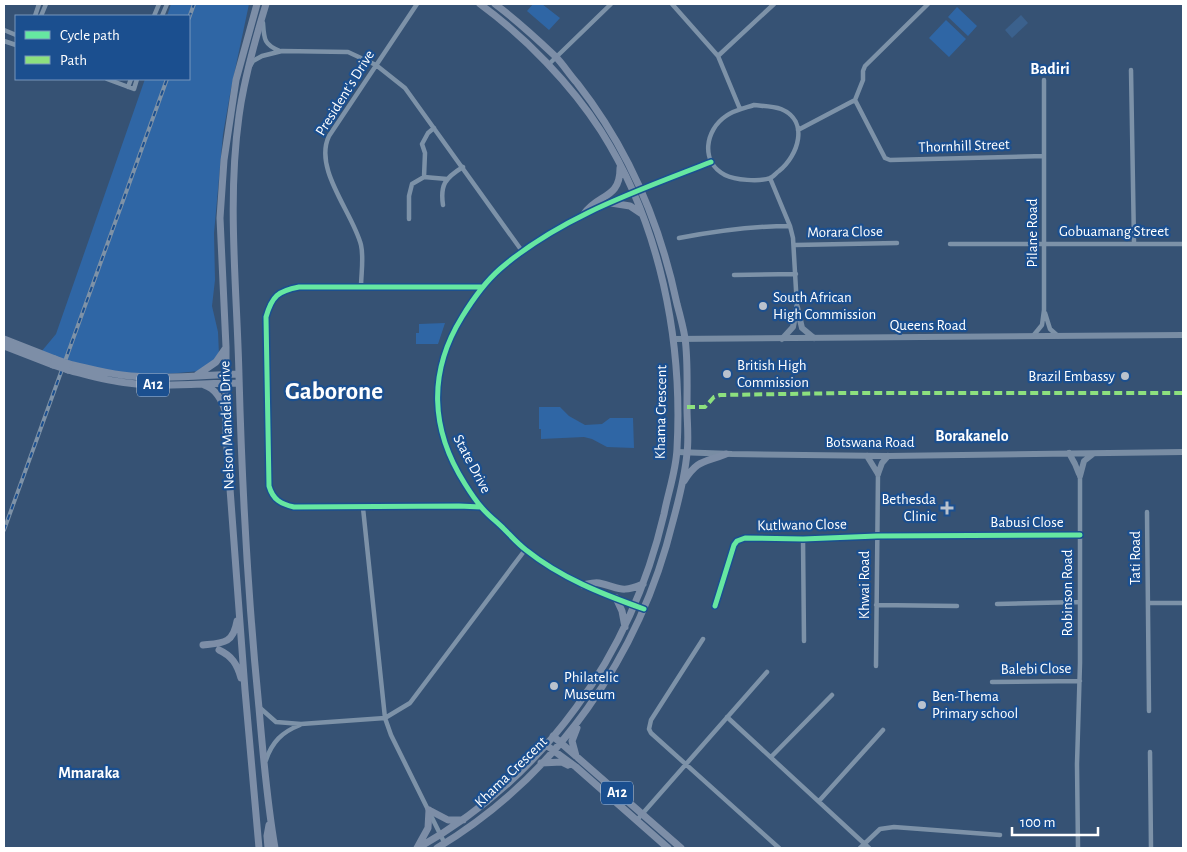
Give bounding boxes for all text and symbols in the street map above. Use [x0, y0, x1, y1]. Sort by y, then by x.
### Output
legend [15, 15, 190, 80]
text: Cycle path [60, 28, 120, 43]
street label: President's Drive [313, 48, 377, 138]
text: Path [60, 53, 87, 68]
district label: Badiri [1030, 61, 1070, 77]
street label: Thornhill Street [918, 137, 1010, 155]
street label: Pilane Road [1025, 198, 1040, 267]
street label: Morara Close [807, 224, 883, 240]
street label: Gobuamang Street [1059, 224, 1169, 239]
place label: South African High Commission [773, 290, 876, 322]
marker: South African High Commission [757, 300, 769, 312]
street label: Queens Road [890, 318, 967, 333]
place label: British High Commission [737, 358, 809, 390]
street label: Nelson Mandela Drive [217, 360, 237, 490]
street label: Khama Crescent [653, 365, 669, 459]
marker: British High Commission [721, 368, 733, 380]
place label: Brazil Embassy [1028, 369, 1116, 384]
marker: Brazil Embassy [1119, 370, 1131, 382]
road number: A12 [137, 374, 169, 396]
district label: Gaborone [285, 379, 383, 404]
district label: Borakanelo [935, 428, 1009, 444]
street label: State Drive [450, 432, 494, 496]
street label: Botswana Road [825, 435, 915, 450]
place label: Bethesda Clinic [881, 492, 936, 524]
marker: Bethesda Clinic [940, 501, 954, 515]
street label: Babusi Close [990, 515, 1064, 530]
street label: Kutlwano Close [757, 517, 847, 533]
street label: Tati Road [1128, 531, 1143, 585]
street label: Robinson Road [1060, 549, 1075, 637]
street label: Khwai Road [857, 551, 872, 619]
street label: Balebi Close [1000, 661, 1072, 677]
place label: Philatelic Museum [564, 670, 619, 702]
marker: Philatelic Museum [548, 680, 560, 692]
place label: Ben-Thema Primary school [932, 689, 1018, 721]
marker: Ben-Thema Primary school [916, 699, 928, 711]
street label: Khama Crescent [472, 734, 550, 810]
district label: Mmaraka [58, 765, 120, 781]
road number: A12 [601, 781, 633, 804]
scale bar [1012, 804, 1098, 836]
text: 100 m [1020, 815, 1055, 830]

